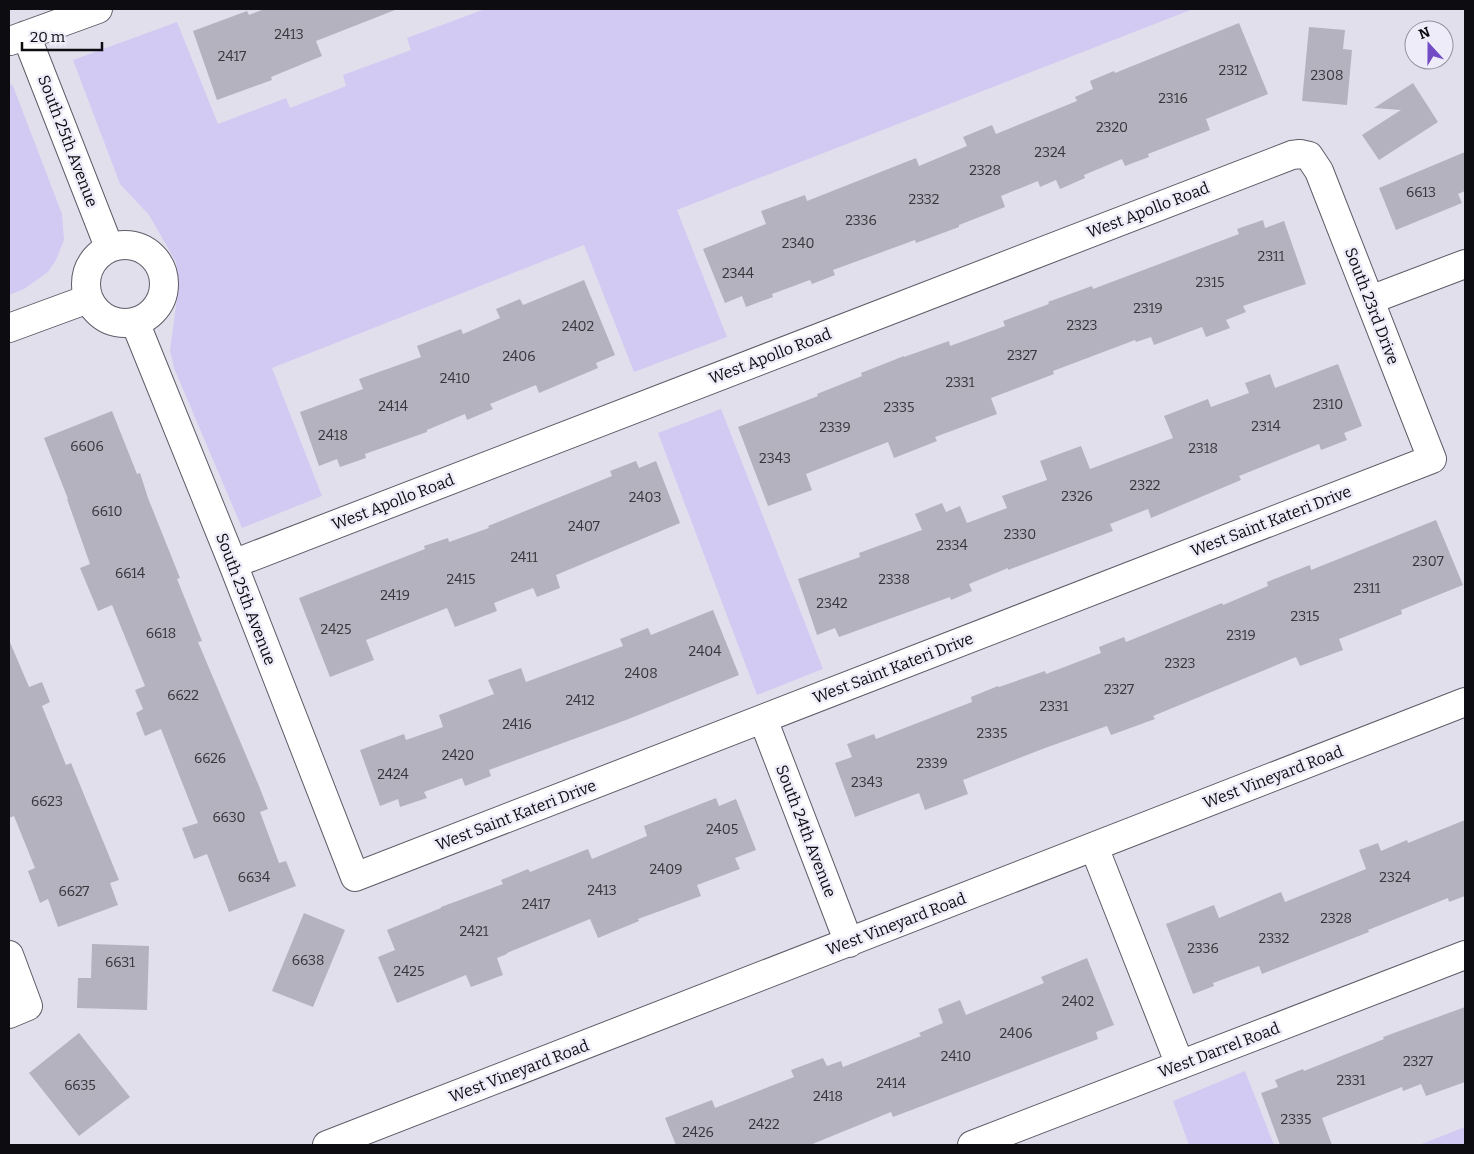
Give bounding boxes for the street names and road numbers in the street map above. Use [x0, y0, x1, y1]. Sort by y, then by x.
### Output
street label: South 25th Avenue [34, 72, 102, 210]
street label: West Apollo Road [1084, 178, 1212, 242]
street label: South 23rd Drive [1341, 245, 1403, 367]
street label: West Apollo Road [706, 324, 834, 388]
street label: West Apollo Road [329, 470, 457, 534]
street label: West Saint Kateri Drive [1188, 482, 1354, 560]
street label: South 25th Avenue [212, 530, 280, 668]
street label: West Saint Kateri Drive [810, 629, 976, 707]
street label: West Vineyard Road [1200, 741, 1346, 812]
street label: South 24th Avenue [772, 762, 840, 900]
street label: West Saint Kateri Drive [433, 776, 599, 854]
street label: West Vineyard Road [823, 888, 969, 959]
street label: West Darrel Road [1156, 1018, 1283, 1082]
street label: West Vineyard Road [446, 1035, 592, 1106]

